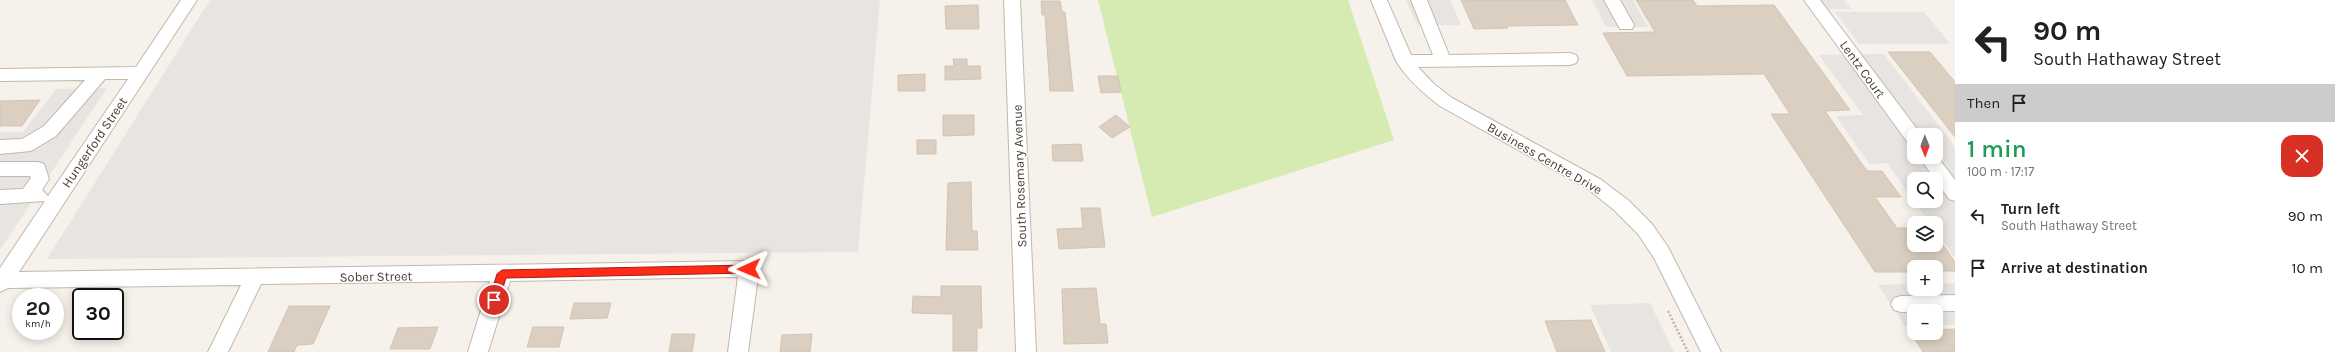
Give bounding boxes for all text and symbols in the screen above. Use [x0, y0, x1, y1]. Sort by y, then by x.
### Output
text: 90 m [2033, 14, 2101, 47]
icon: left [1967, 16, 2019, 68]
street label: Lentz Court [1837, 38, 1888, 101]
text: South Hathaway Street [2033, 48, 2221, 70]
icon: arrive [2008, 92, 2030, 114]
street label: Hungerford Street [59, 94, 130, 190]
text: Then [1967, 94, 2000, 112]
street label: South Rosemary Avenue [1009, 104, 1029, 248]
street label: Business Centre Drive [1485, 119, 1605, 198]
north arrow [1907, 128, 1943, 164]
map controls [1907, 128, 1943, 340]
text: 1 min [1967, 135, 2027, 163]
button: close [2281, 135, 2323, 177]
text: 100 m · 17:17 [1967, 164, 2034, 179]
button: search [1907, 172, 1943, 208]
text: Turn left [2001, 200, 2060, 218]
icon: left [1967, 205, 1989, 227]
text: 90 m [2288, 207, 2323, 225]
button: layers [1907, 216, 1943, 252]
text: South Hathaway Street [2001, 218, 2137, 233]
position arrow [728, 248, 770, 290]
icon: arrive [1967, 257, 1989, 279]
text: Arrive at destination [2001, 259, 2148, 277]
text: 10 m [2292, 259, 2323, 277]
button: + [1907, 260, 1943, 296]
street label: Sober Street [339, 268, 413, 285]
pin [477, 283, 511, 317]
speed limit sign: 30 [72, 288, 124, 340]
icon: arrive [483, 289, 505, 311]
text: 20 [26, 297, 50, 320]
button: − [1907, 304, 1943, 340]
text: km/h [25, 318, 51, 330]

